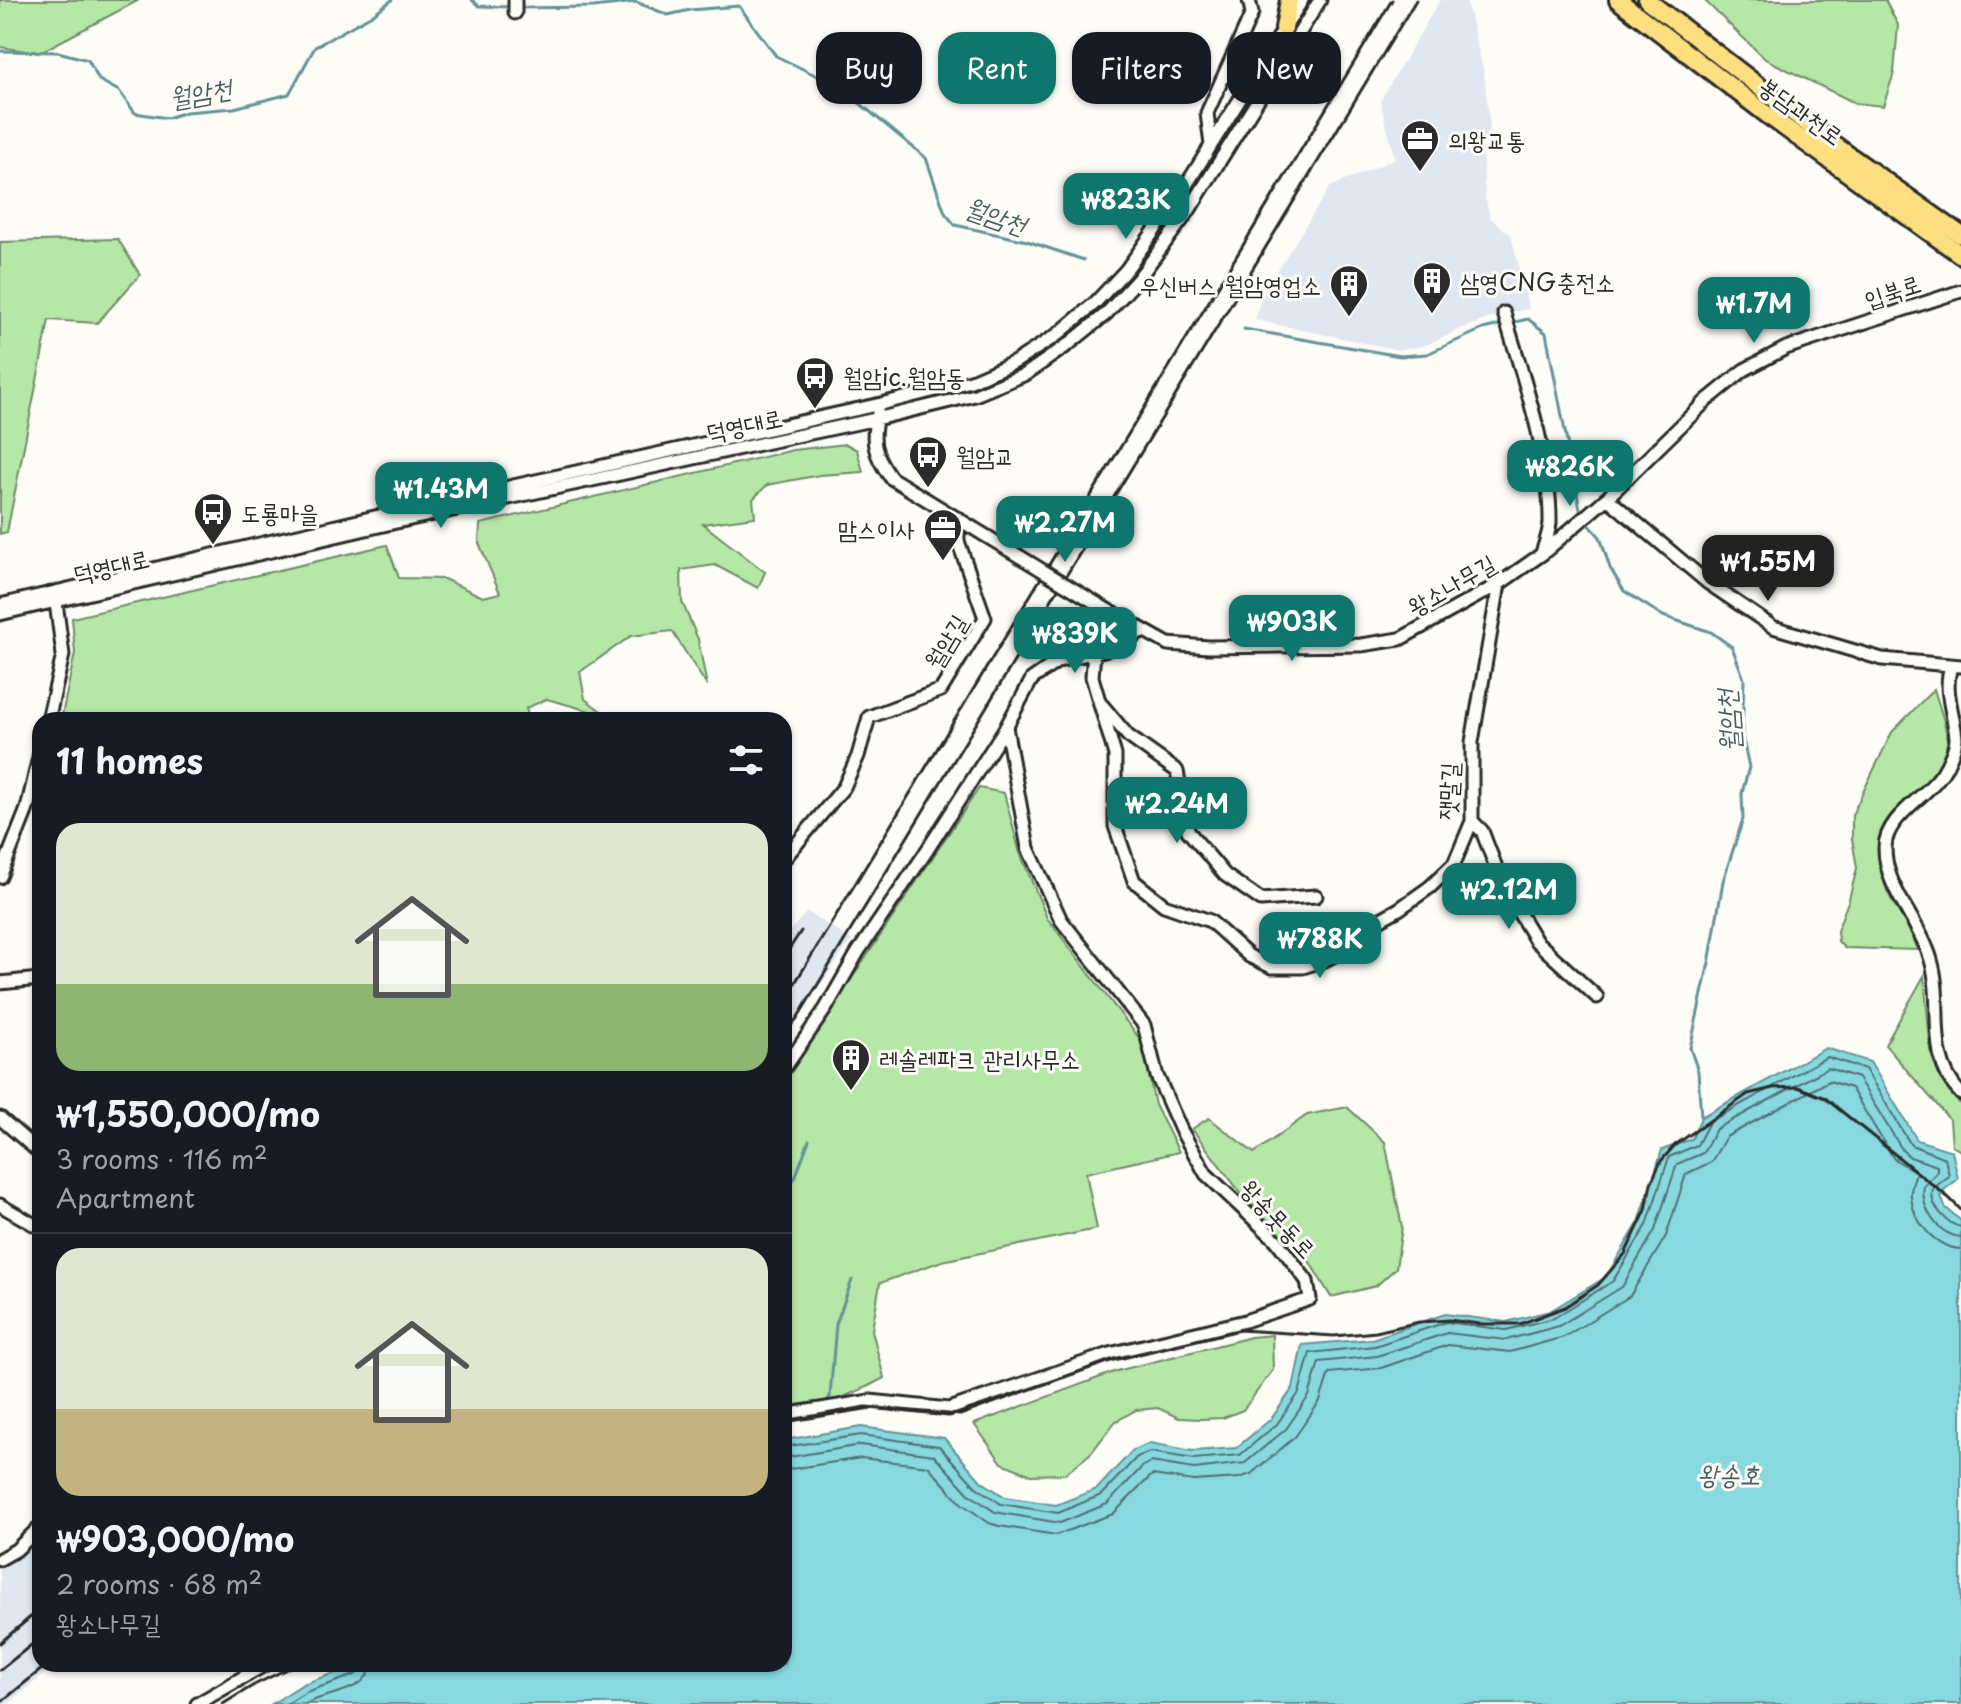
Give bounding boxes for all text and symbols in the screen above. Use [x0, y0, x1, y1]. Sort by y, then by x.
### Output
chip: Buy [816, 32, 922, 104]
chip: Rent [938, 32, 1056, 104]
chip: Filters [1072, 32, 1211, 104]
chip: New [1227, 32, 1341, 104]
water label: 월암천 [166, 67, 237, 117]
street label: 봉담과천로 [1752, 67, 1852, 153]
office icon: 의왕교통 [1399, 118, 1441, 173]
place label: 의왕교통 [1448, 121, 1525, 157]
pin: ₩823K [1070, 173, 1182, 241]
text: ₩823K [1081, 179, 1171, 218]
water label: 월암천 [960, 186, 1035, 245]
building icon: 삼영CNG충전소 [1411, 260, 1453, 315]
building icon: 우신버스 월암영업소 [1328, 263, 1370, 318]
place label: 삼영CNG충전소 [1460, 263, 1615, 299]
street label: 입북로 [1859, 264, 1925, 316]
place label: 우신버스 월암영업소 [1139, 266, 1321, 302]
pin: ₩1.7M [1698, 277, 1810, 345]
text: ₩1.7M [1716, 283, 1792, 322]
bus stop icon: 월암ic.월암동 [794, 355, 836, 410]
place label: 월암ic.월암동 [843, 358, 965, 394]
street label: 덕영대로 [702, 398, 786, 450]
bus stop icon: 월암교 [907, 434, 949, 489]
place label: 월암교 [956, 437, 1014, 473]
pin: ₩826K [1514, 440, 1626, 508]
text: ₩826K [1525, 446, 1615, 485]
pin: ₩1.43M [376, 462, 506, 530]
text: ₩1.43M [393, 468, 489, 507]
bus stop icon: 도룡마을 [192, 491, 234, 546]
place label: 도룡마을 [241, 494, 318, 530]
pin: ₩2.27M [1000, 496, 1130, 564]
text: ₩2.27M [1014, 502, 1116, 541]
office icon: 맘스이사 [922, 507, 964, 562]
place label: 맘스이사 [838, 510, 915, 546]
pin: ₩1.55M [1703, 535, 1833, 603]
street label: 덕영대로 [69, 539, 153, 591]
text: ₩1.55M [1720, 541, 1816, 580]
street label: 왕소나무길 [1400, 544, 1502, 624]
pin: ₩903K [1236, 595, 1348, 663]
text: ₩903K [1247, 601, 1337, 640]
street label: 월암길 [915, 607, 975, 675]
pin: ₩839K [1019, 607, 1131, 675]
text: ₩839K [1032, 613, 1118, 652]
water label: 월암천 [1705, 685, 1749, 754]
text: 11 homes [56, 734, 203, 786]
icon: filters [724, 738, 768, 782]
street label: 잿말길 [1428, 761, 1466, 821]
pin: ₩2.24M [1112, 777, 1242, 845]
text: ₩2.24M [1125, 783, 1229, 822]
pin: ₩2.12M [1444, 863, 1574, 931]
text: ₩2.12M [1460, 869, 1558, 908]
icon: home [340, 875, 484, 1019]
pin: ₩788K [1264, 912, 1376, 980]
text: ₩788K [1277, 918, 1363, 957]
building icon: 레솔레파크 관리사무소 [830, 1037, 872, 1092]
place label: 레솔레파크 관리사무소 [879, 1040, 1080, 1076]
text: ₩1,550,000/mo [56, 1087, 320, 1139]
text: 3 rooms · 116 m² [56, 1139, 268, 1178]
street label: 왕송못동로 [1233, 1170, 1325, 1266]
text: Apartment [56, 1178, 195, 1217]
icon: home [340, 1300, 484, 1444]
water label: 왕송호 [1698, 1454, 1760, 1493]
text: ₩903,000/mo [56, 1512, 294, 1564]
text: 2 rooms · 68 m² [56, 1564, 262, 1603]
text: 왕소나무길 [56, 1603, 161, 1642]

